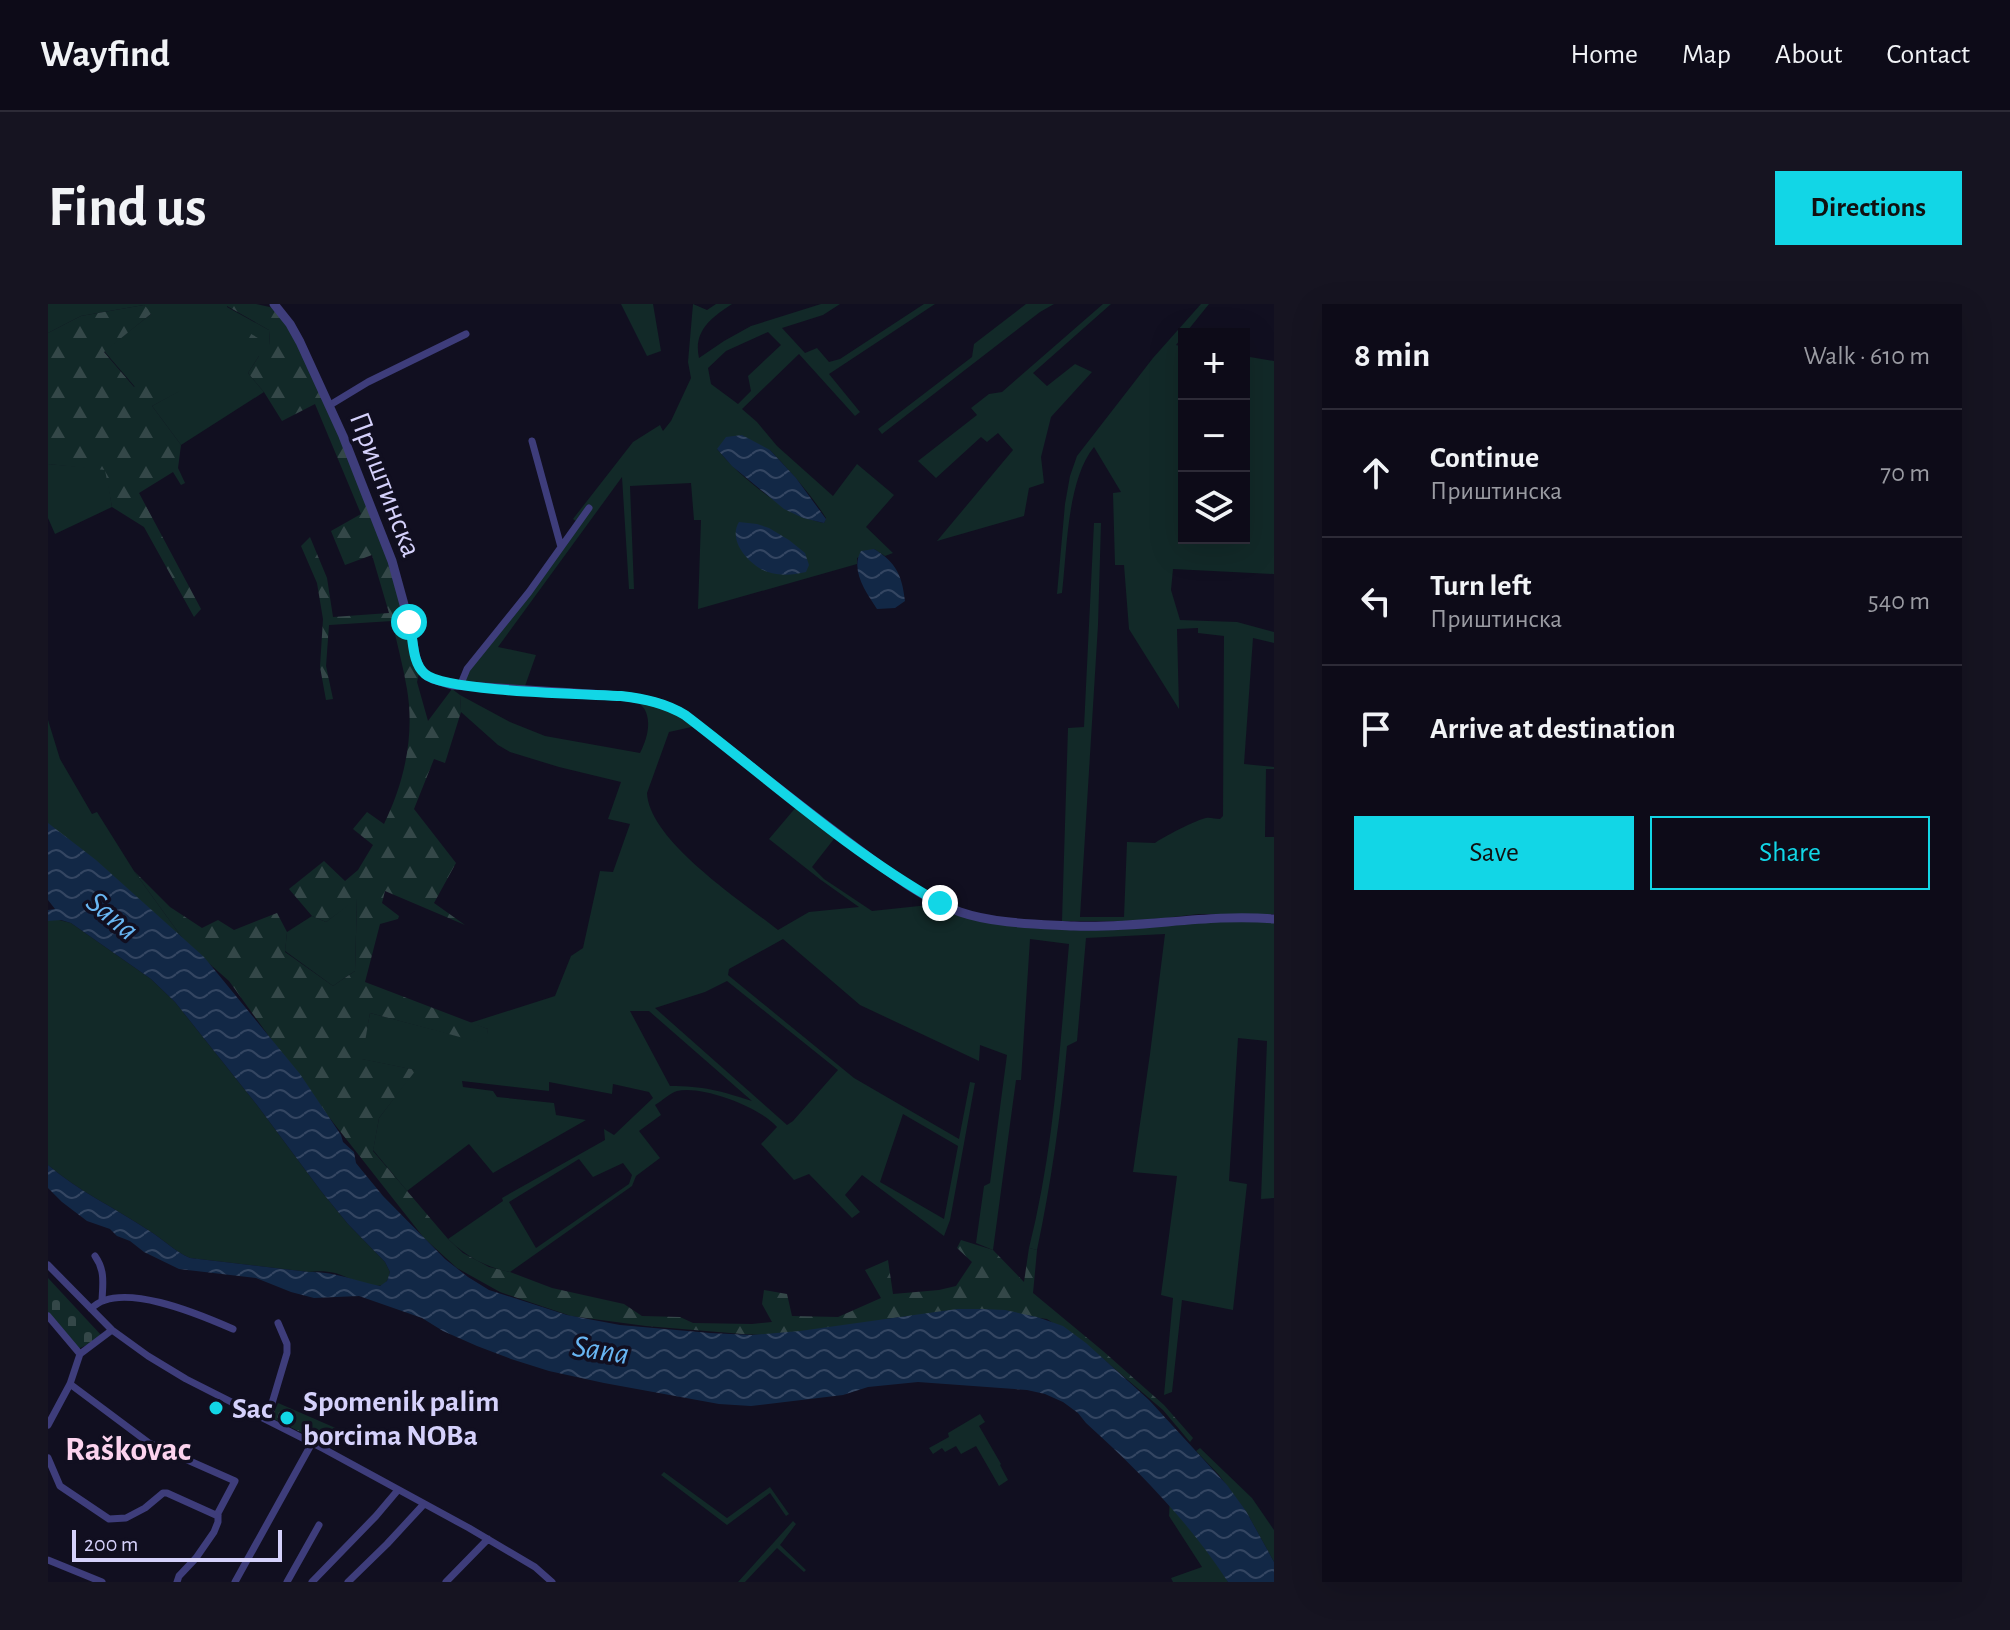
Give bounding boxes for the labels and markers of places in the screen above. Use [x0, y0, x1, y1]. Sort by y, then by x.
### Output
place label: Spomenik palim borcima NOBa [303, 1387, 499, 1451]
place label: Sac [232, 1394, 273, 1424]
marker: Sac [207, 1399, 225, 1417]
marker: Spomenik palim borcima NOBa [278, 1409, 296, 1427]

